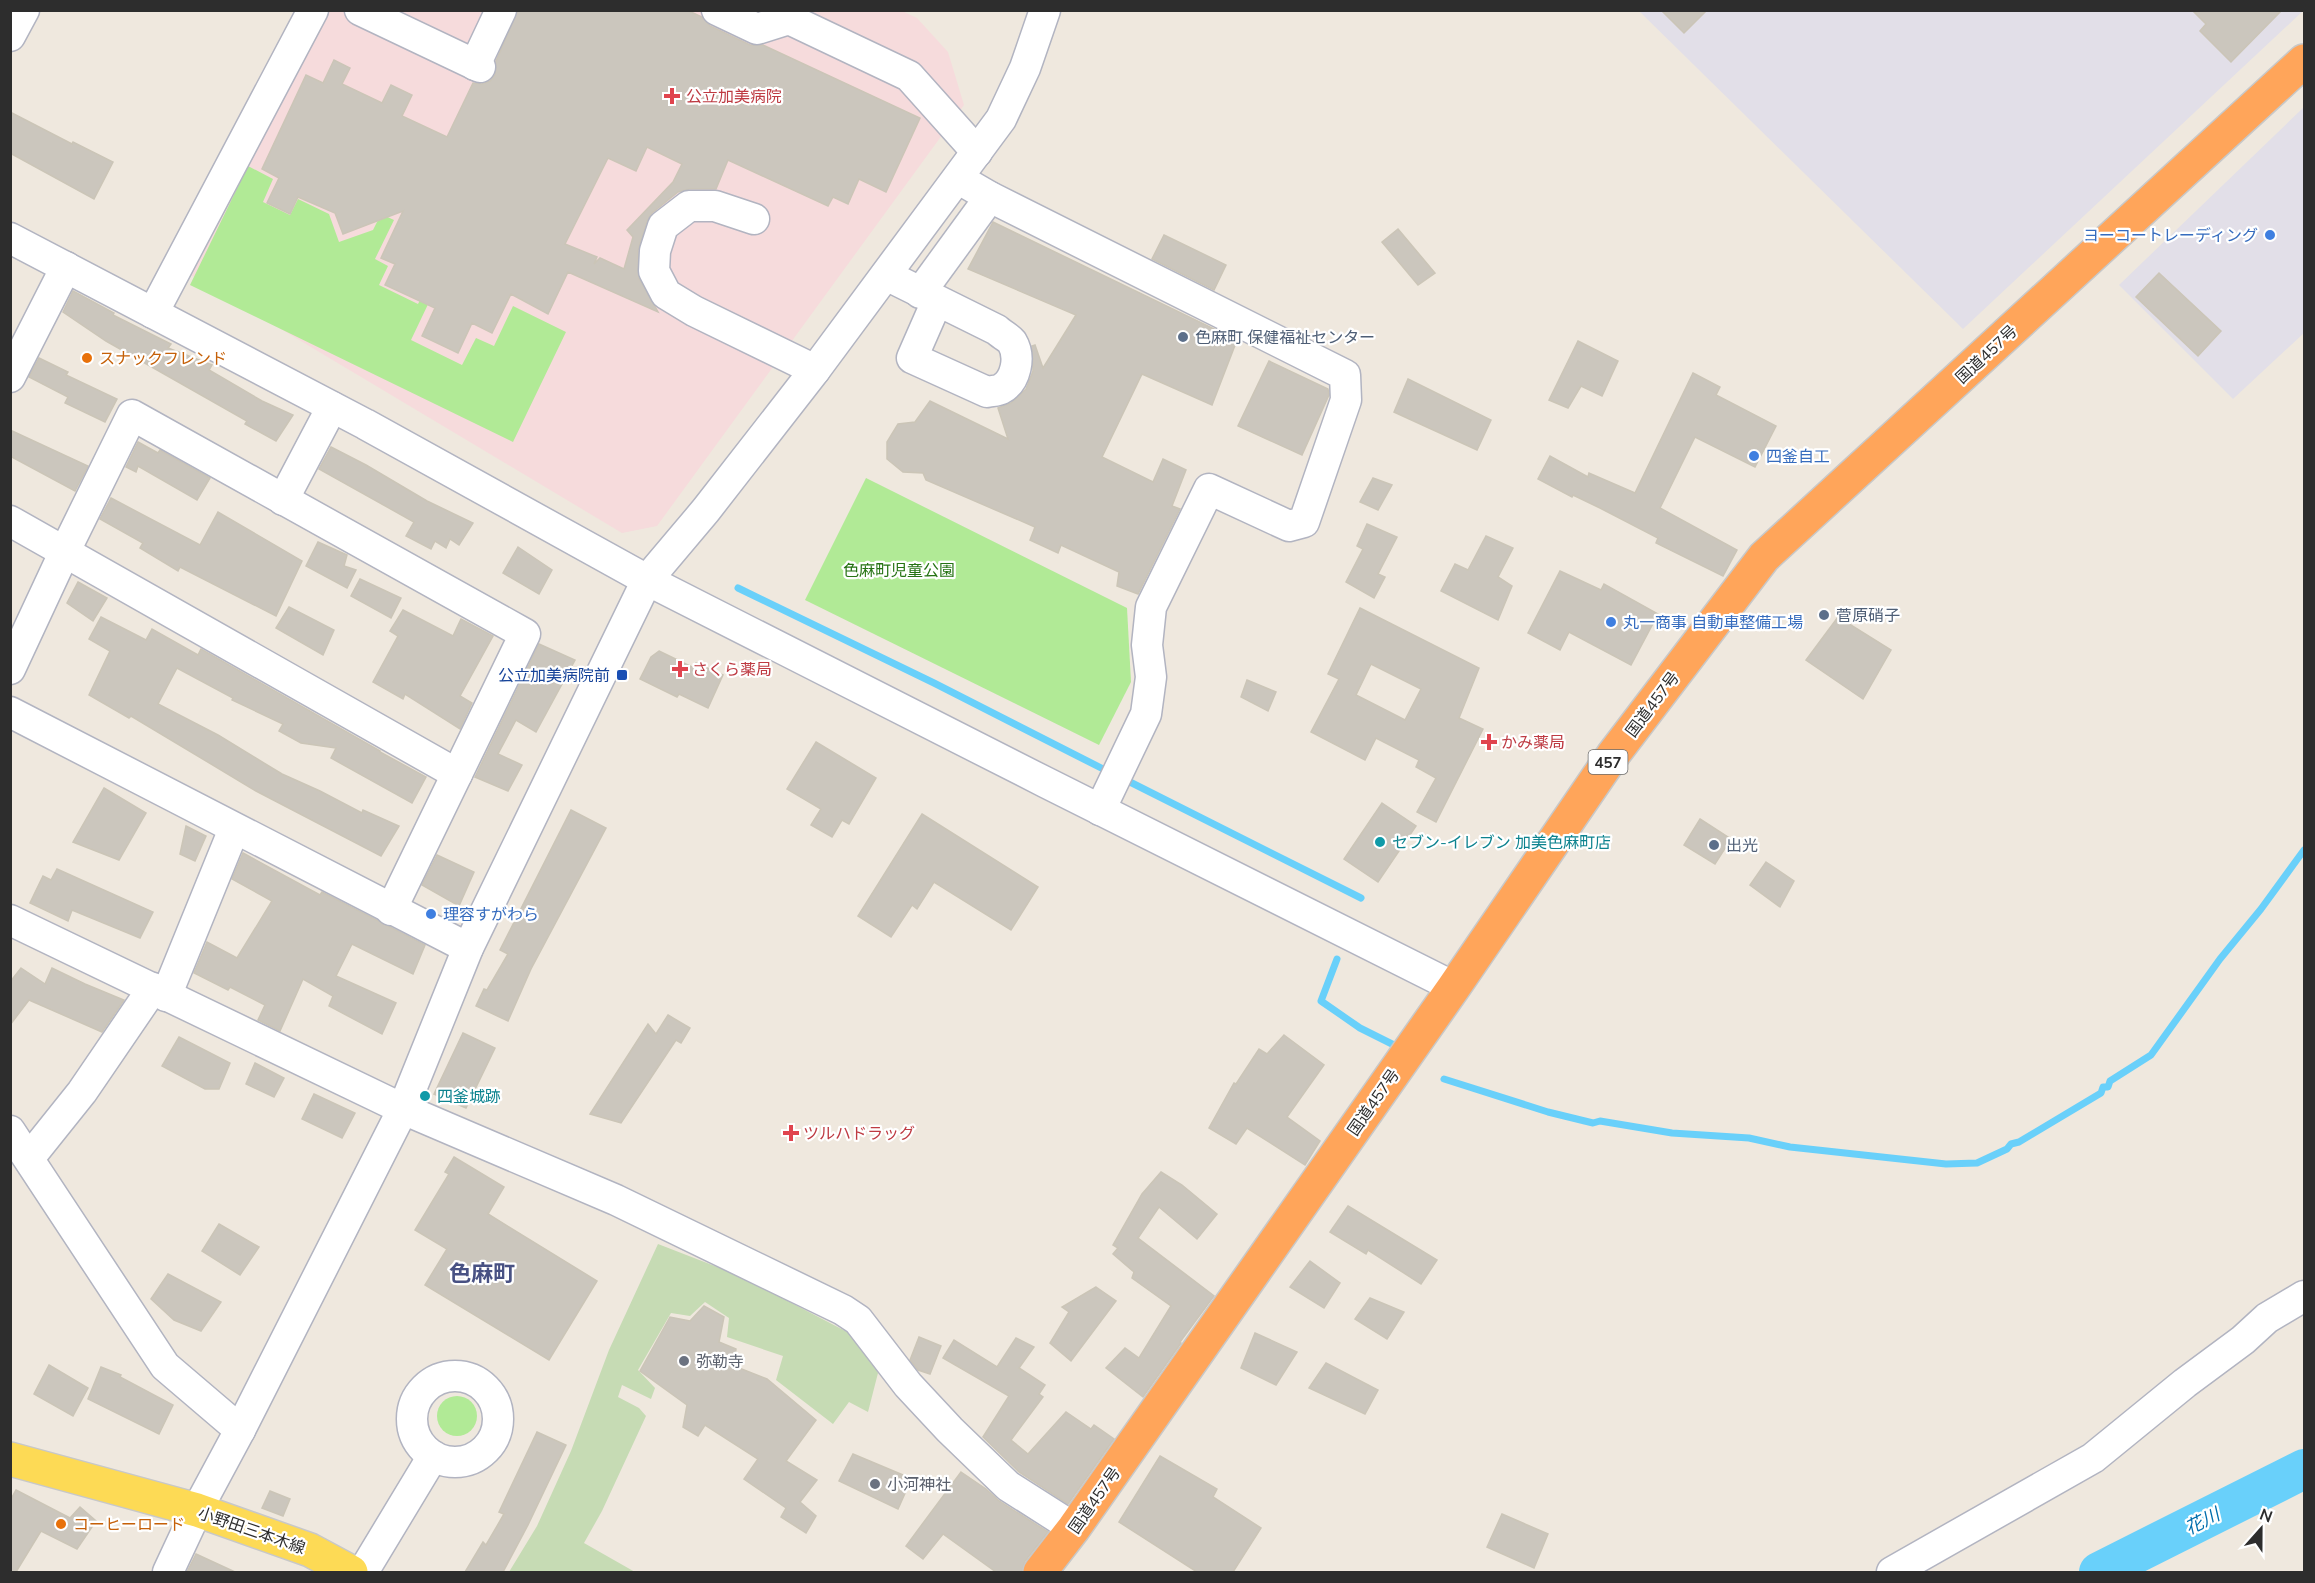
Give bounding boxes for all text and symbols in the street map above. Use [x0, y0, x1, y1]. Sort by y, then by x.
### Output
place label: 公立加美病院 [686, 86, 782, 106]
marker: 公立加美病院 [663, 87, 681, 105]
place label: ヨーコートレーディング [2083, 225, 2258, 245]
marker: ヨーコートレーディング [2263, 228, 2277, 242]
street label: 国道457号 [1951, 320, 2021, 388]
place label: 色麻町 保健福祉センター [1195, 327, 1375, 347]
marker: 色麻町 保健福祉センター [1176, 330, 1190, 344]
place label: スナックフレンド [99, 348, 227, 368]
marker: スナックフレンド [80, 351, 94, 365]
place label: 四釜自工 [1766, 446, 1830, 466]
marker: 四釜自工 [1747, 449, 1761, 463]
park label: 色麻町児童公園 [843, 560, 955, 580]
place label: 菅原硝子 [1836, 605, 1900, 625]
marker: 菅原硝子 [1817, 608, 1831, 622]
place label: 丸一商事 自動車整備工場 [1623, 612, 1803, 632]
marker: 丸一商事 自動車整備工場 [1604, 615, 1618, 629]
place label: さくら薬局 [692, 659, 772, 679]
marker: さくら薬局 [673, 662, 687, 676]
place label: 公立加美病院前 [498, 665, 610, 685]
street label: 国道457号 [1621, 667, 1683, 741]
marker: 公立加美病院前 [615, 668, 629, 682]
place label: かみ薬局 [1501, 732, 1565, 752]
marker: かみ薬局 [1482, 735, 1496, 749]
road number: 457 [1588, 750, 1628, 774]
place label: セブン-イレブン 加美色麻町店 [1392, 832, 1611, 852]
marker: セブン-イレブン 加美色麻町店 [1373, 835, 1387, 849]
place label: 出光 [1726, 835, 1758, 855]
marker: 出光 [1707, 838, 1721, 852]
place label: 理容すがわら [443, 904, 539, 924]
marker: 理容すがわら [424, 907, 438, 921]
street label: 国道457号 [1343, 1065, 1403, 1139]
place label: 四釜城跡 [437, 1086, 501, 1106]
marker: 四釜城跡 [418, 1089, 432, 1103]
place label: ツルハドラッグ [803, 1123, 915, 1143]
marker: ツルハドラッグ [784, 1126, 798, 1140]
district label: 色麻町 [449, 1259, 515, 1287]
place label: 弥勒寺 [696, 1351, 744, 1371]
marker: 弥勒寺 [677, 1354, 691, 1368]
street label: 国道457号 [1064, 1463, 1124, 1537]
place label: 小河神社 [887, 1474, 951, 1494]
marker: 小河神社 [868, 1477, 882, 1491]
north arrow [2231, 1499, 2291, 1559]
street label: 小野田三本木線 [196, 1502, 308, 1558]
water label: 花川 [2181, 1502, 2225, 1539]
text: N [2257, 1503, 2276, 1526]
place label: コーヒーロード [73, 1514, 185, 1534]
marker: コーヒーロード [54, 1517, 68, 1531]

